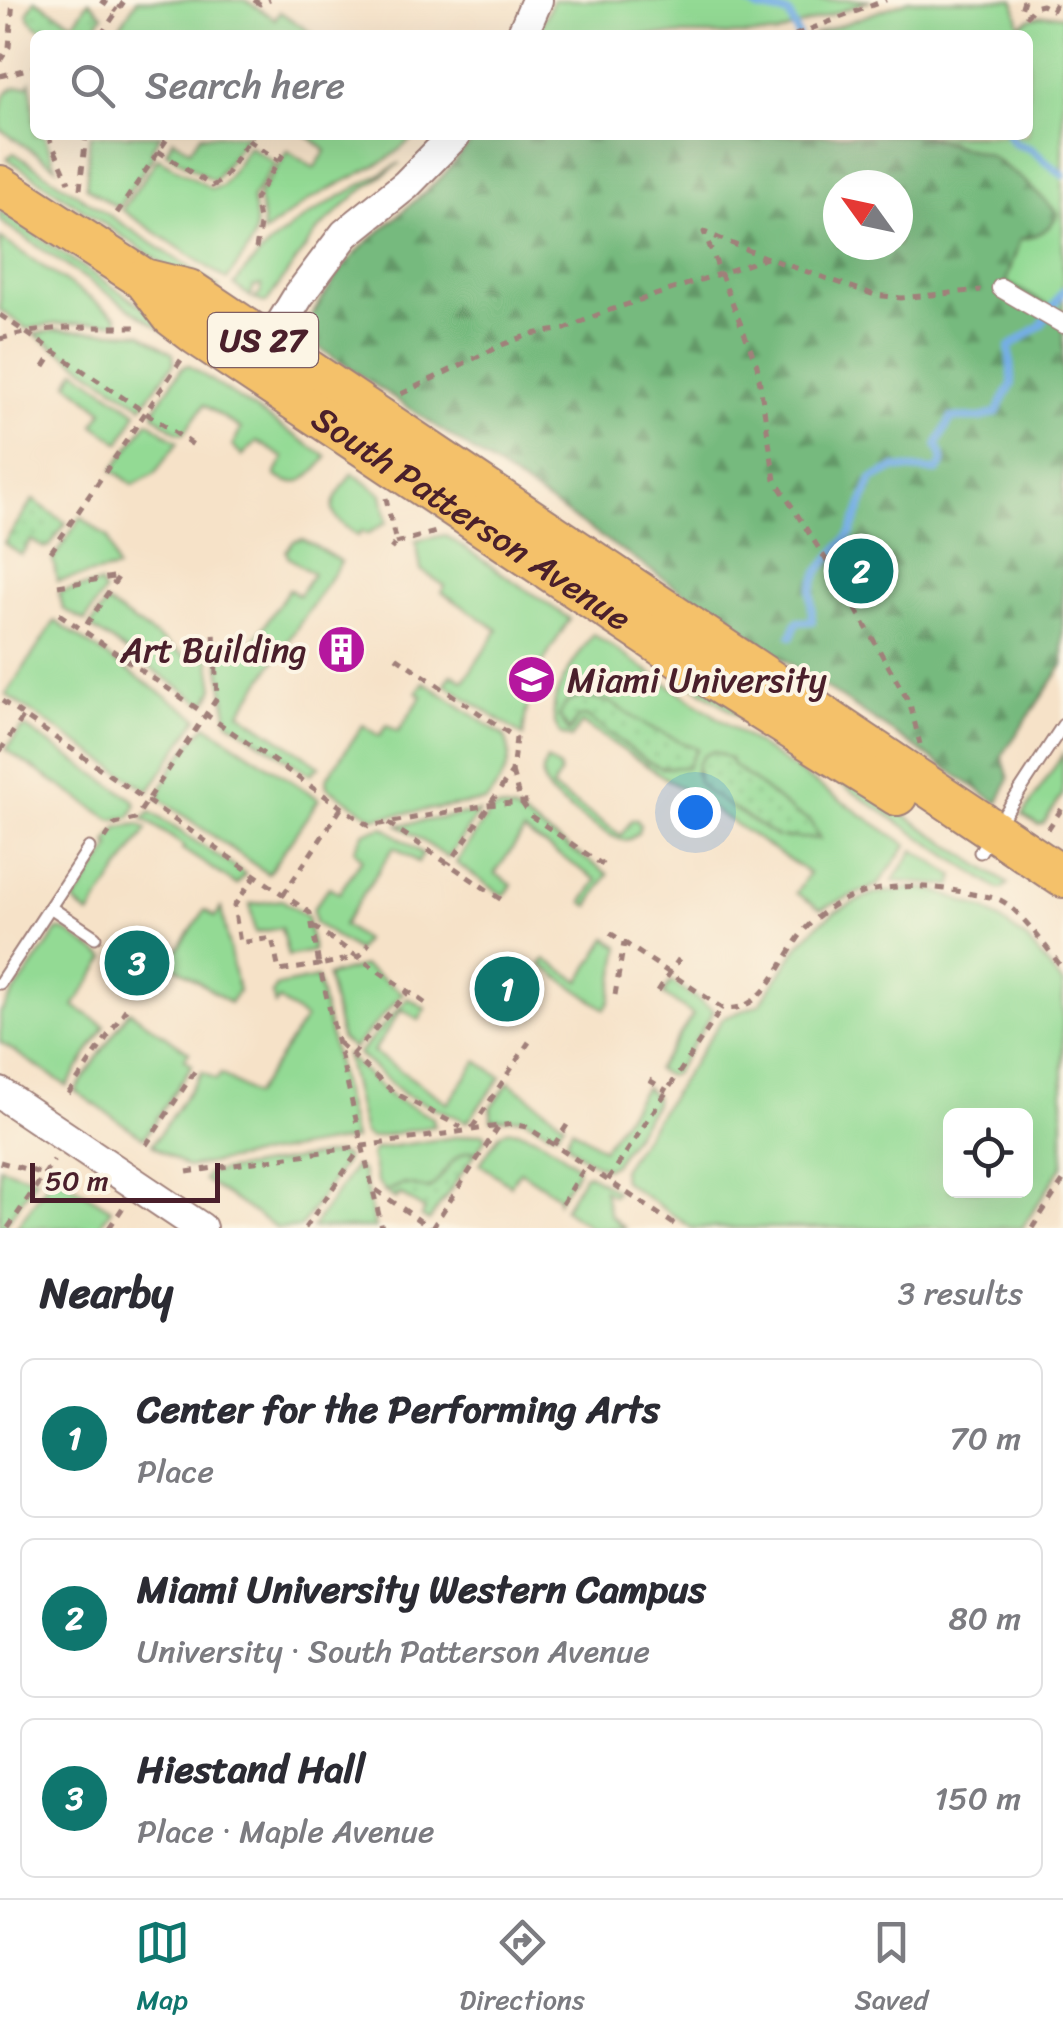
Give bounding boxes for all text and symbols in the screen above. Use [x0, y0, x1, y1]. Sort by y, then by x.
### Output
search box [30, 30, 1033, 140]
text: Search here [145, 52, 345, 119]
icon: search [65, 58, 120, 113]
north arrow [823, 170, 913, 260]
road number: US 27 [208, 313, 318, 367]
street label: South Patterson Avenue [299, 389, 645, 648]
pin: 2 [828, 534, 894, 608]
place label: Art Building [119, 619, 307, 681]
building icon: Art Building [316, 624, 368, 676]
place label: Miami University [567, 649, 828, 711]
school or university icon: Miami University [506, 654, 558, 706]
your location [670, 787, 721, 838]
pin: 3 [104, 926, 170, 1000]
pin: 1 [474, 952, 540, 1026]
map controls [943, 1108, 1033, 1198]
button: locate [943, 1108, 1033, 1198]
text: 50 m [45, 1156, 109, 1205]
scale bar [30, 1158, 220, 1202]
text: Nearby [40, 1256, 173, 1330]
text: 3 results [898, 1265, 1023, 1322]
text: Center for the Performing Arts [137, 1376, 660, 1443]
text: 1 [68, 1410, 81, 1467]
text: 70 m [950, 1410, 1021, 1467]
text: Place [137, 1443, 214, 1500]
text: Miami University Western Campus [137, 1556, 706, 1623]
text: 2 [65, 1590, 84, 1647]
text: 80 m [949, 1590, 1021, 1647]
text: University · South Patterson Avenue [137, 1623, 650, 1680]
text: Hiestand Hall [137, 1736, 365, 1803]
text: 3 [66, 1770, 83, 1827]
text: 150 m [935, 1770, 1021, 1827]
text: Place · Maple Avenue [137, 1803, 434, 1860]
tab: Map [135, 1915, 190, 2024]
tab: Directions [459, 1915, 585, 2024]
tab: Saved [854, 1915, 928, 2024]

